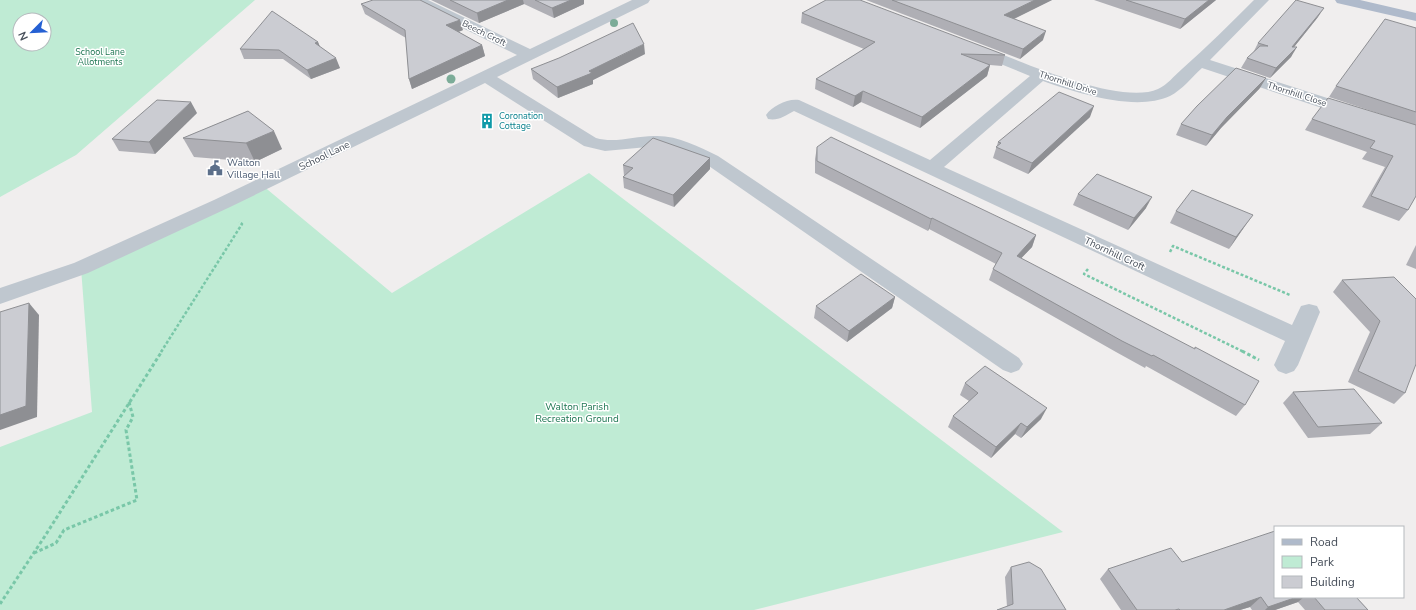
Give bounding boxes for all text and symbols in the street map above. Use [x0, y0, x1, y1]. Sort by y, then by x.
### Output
north arrow [12, 12, 52, 52]
street label: Beech Croft [460, 17, 509, 49]
text: N [15, 29, 32, 43]
park label: School Lane Allotments [75, 46, 125, 68]
street label: Thornhill Drive [1038, 68, 1099, 98]
street label: Thornhill Close [1266, 79, 1328, 109]
place label: Coronation Cottage [499, 110, 543, 132]
building icon: Coronation Cottage [478, 112, 496, 130]
street label: School Lane [297, 138, 352, 174]
place label: Walton Village Hall [226, 156, 280, 182]
public building icon: Walton Village Hall [206, 159, 224, 177]
street label: Thornhill Croft [1082, 234, 1148, 274]
park label: Walton Parish Recreation Ground [535, 400, 619, 426]
legend [1274, 526, 1404, 598]
text: Road [1310, 534, 1338, 550]
text: Park [1310, 554, 1335, 570]
text: Building [1310, 574, 1355, 590]

